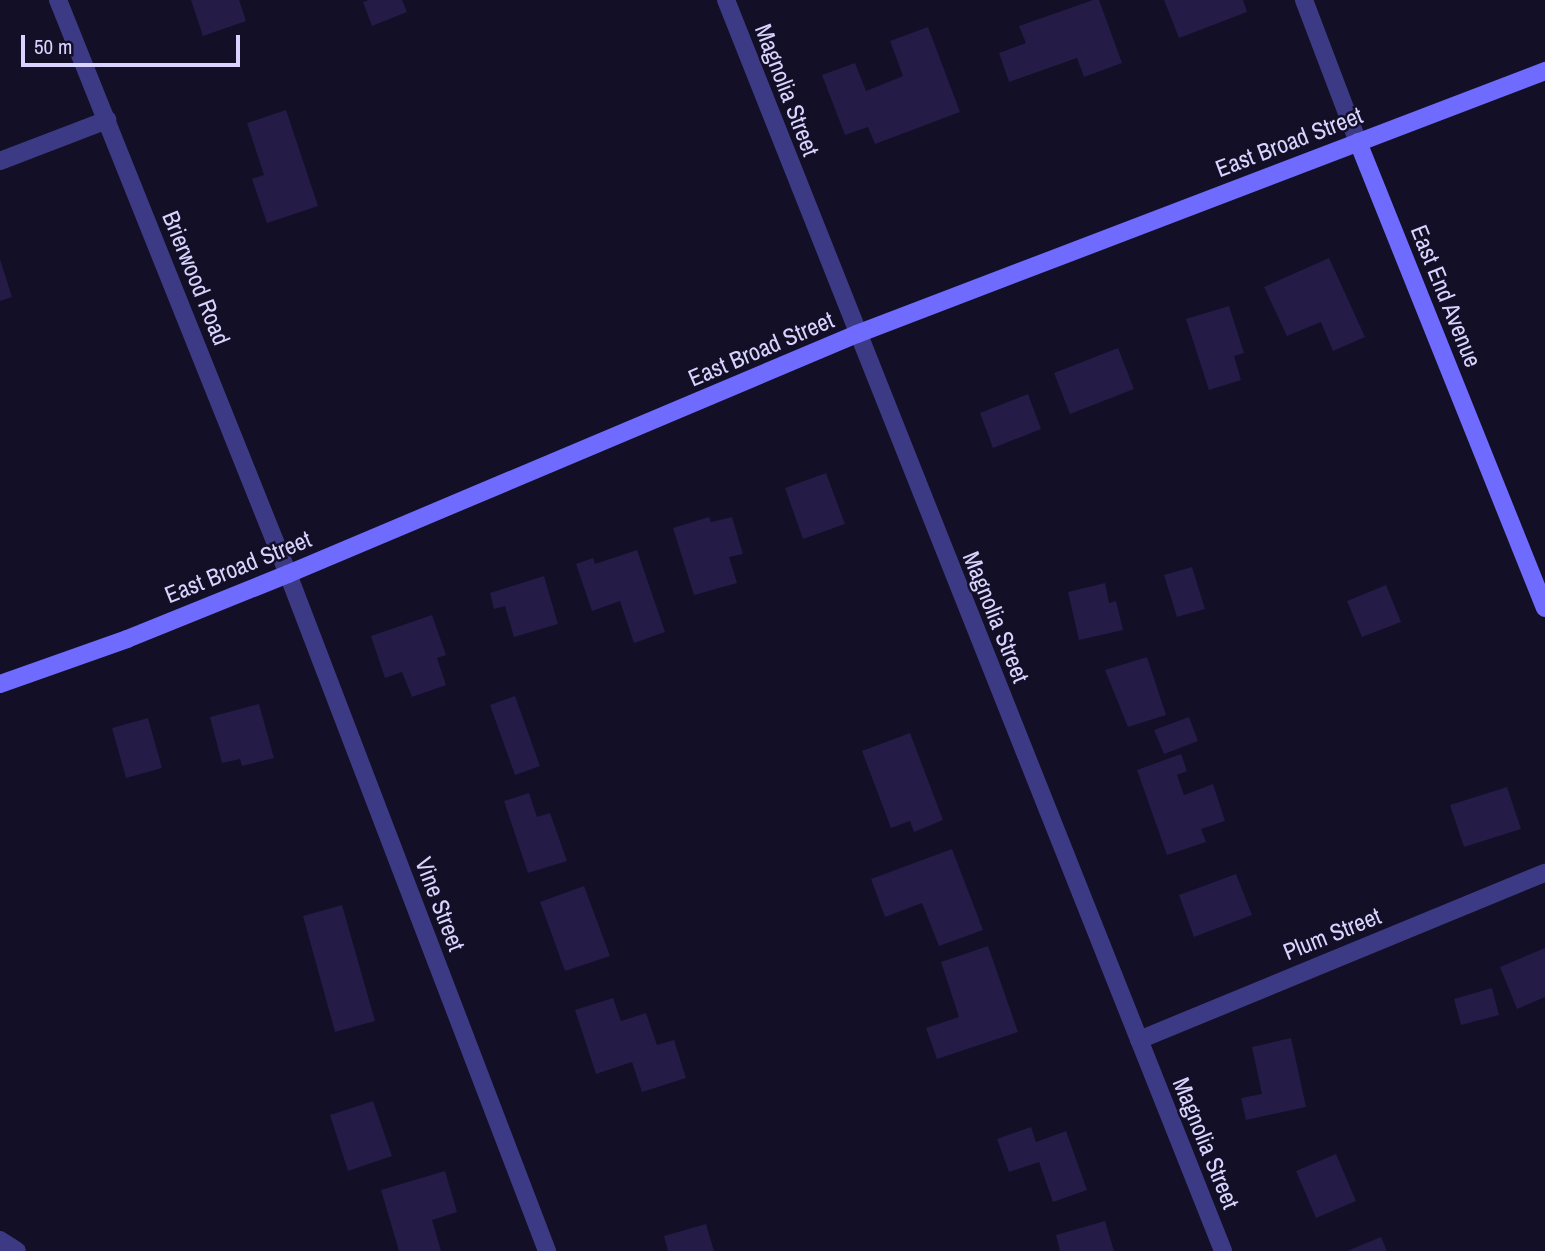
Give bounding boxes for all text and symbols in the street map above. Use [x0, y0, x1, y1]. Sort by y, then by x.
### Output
street label: Magnolia Street [749, 20, 825, 160]
scale bar [24, 21, 243, 65]
text: 50 m [34, 32, 72, 61]
street label: East Broad Street [1211, 101, 1367, 183]
street label: Brierwood Road [156, 207, 236, 349]
street label: East End Avenue [1404, 220, 1488, 372]
street label: East Broad Street [684, 305, 838, 393]
street label: East Broad Street [161, 525, 315, 609]
street label: Magnolia Street [957, 547, 1035, 687]
street label: Vine Street [409, 853, 471, 955]
street label: Plum Street [1279, 901, 1385, 967]
street label: Magnolia Street [1167, 1073, 1245, 1213]

